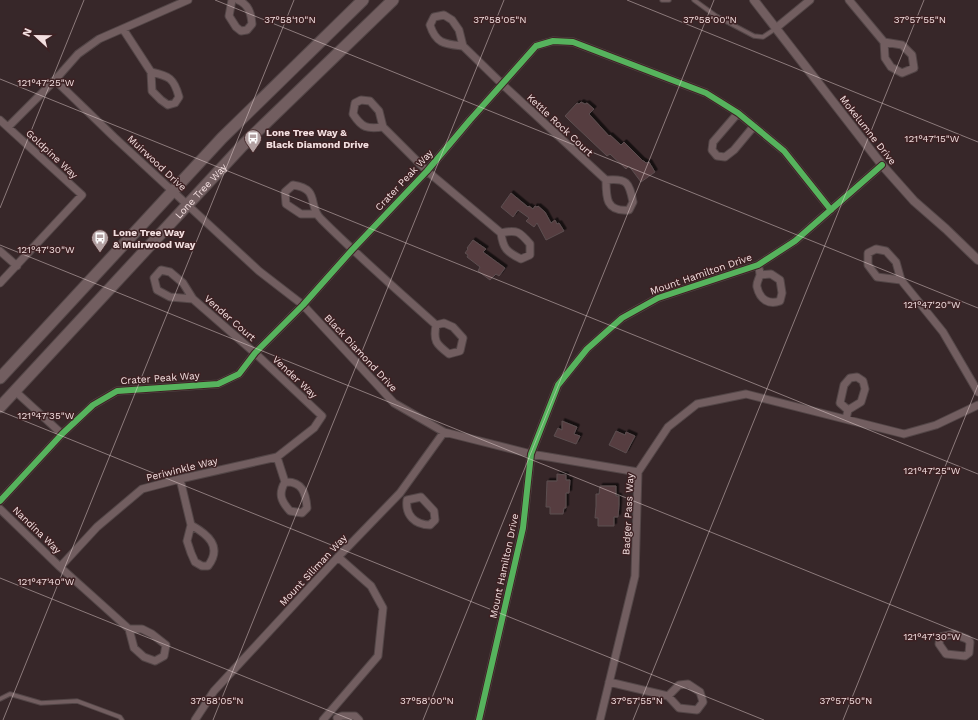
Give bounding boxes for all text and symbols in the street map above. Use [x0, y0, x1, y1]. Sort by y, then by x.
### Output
text: 37°58'10"N [264, 14, 316, 25]
text: 37°58'05"N [473, 14, 527, 25]
text: 37°58'00"N [683, 14, 737, 25]
text: 37°57'55"N [894, 14, 946, 25]
north arrow [16, 16, 56, 56]
text: N [20, 26, 35, 39]
text: 121°47'25"W [18, 77, 75, 88]
street label: Kettle Rock Court [525, 92, 596, 159]
street label: Mokelumne Drive [838, 93, 899, 167]
street label: Goldpine Way [24, 127, 81, 181]
place label: Lone Tree Way & Black Diamond Drive [266, 127, 369, 150]
bus stop icon: Lone Tree Way & Black Diamond Drive [243, 128, 263, 153]
street label: Muirwood Drive [125, 133, 189, 193]
text: 121°47'15"W [905, 133, 960, 144]
street label: Crater Peak Way [373, 147, 436, 213]
street label: Lone Tree Way [173, 160, 229, 220]
place label: Lone Tree Way & Muirwood Way [113, 227, 196, 250]
bus stop icon: Lone Tree Way & Muirwood Way [90, 228, 110, 253]
text: 121°47'30"W [17, 244, 75, 255]
street label: Mount Hamilton Drive [649, 251, 754, 297]
street label: Vender Court [202, 293, 258, 344]
text: 121°47'20"W [903, 299, 961, 310]
street label: Black Diamond Drive [322, 312, 400, 394]
street label: Vender Way [270, 354, 320, 401]
street label: Crater Peak Way [120, 370, 201, 386]
text: 121°47'35"W [18, 410, 75, 421]
street label: Periwinkle Way [145, 455, 220, 483]
text: 121°47'25"W [904, 465, 961, 476]
street label: Badger Pass Way [620, 472, 636, 555]
street label: Nandina Way [11, 504, 64, 556]
street label: Mount Hamilton Drive [487, 512, 521, 619]
street label: Mount Siliman Way [277, 531, 349, 608]
text: 121°47'40"W [18, 576, 75, 587]
text: 121°47'30"W [903, 631, 961, 642]
text: 37°58'05"N [190, 695, 244, 706]
text: 37°58'00"N [400, 695, 454, 706]
text: 37°57'55"N [611, 695, 663, 706]
text: 37°57'50"N [820, 695, 872, 706]

